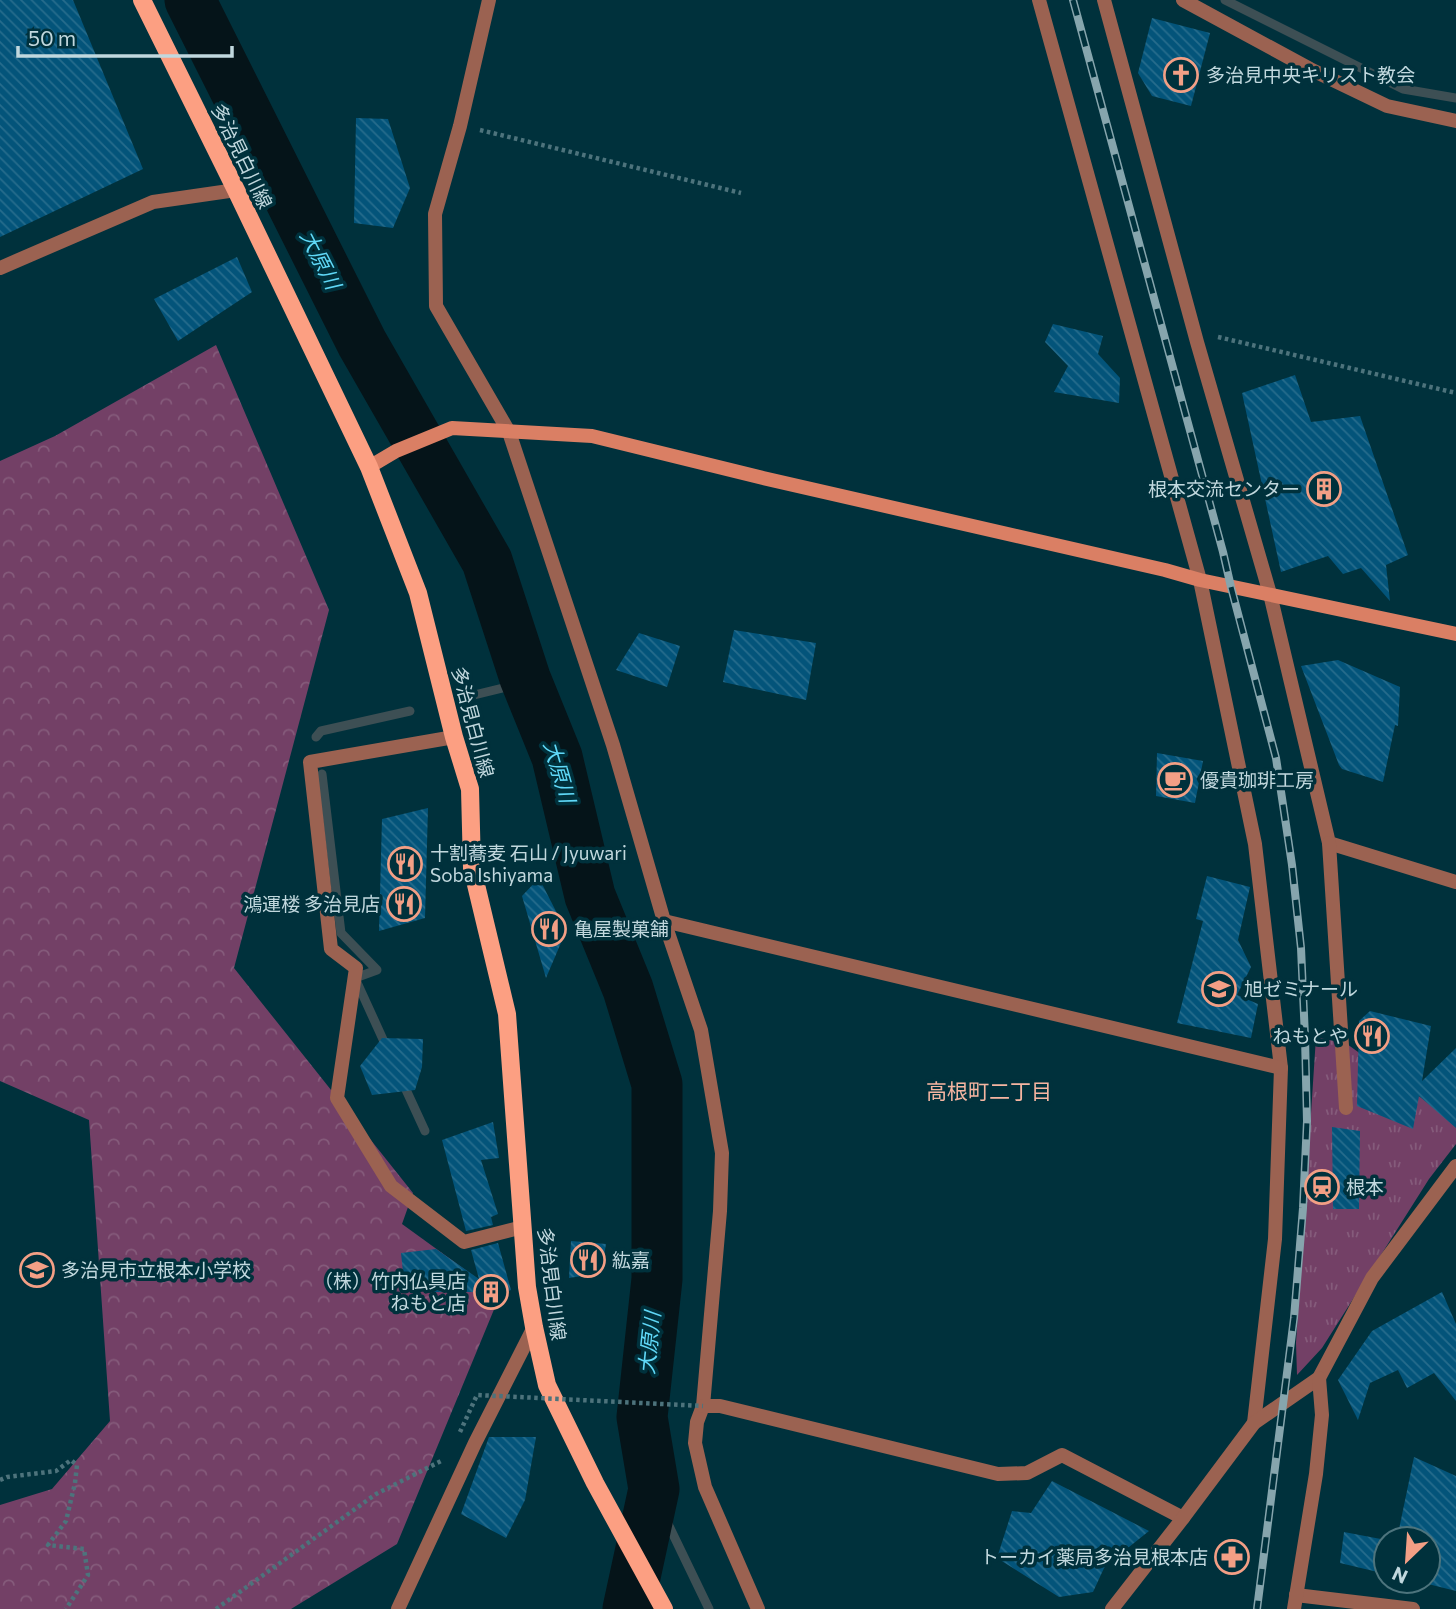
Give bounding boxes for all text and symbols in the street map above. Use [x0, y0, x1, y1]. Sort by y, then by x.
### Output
scale bar [18, 14, 231, 58]
text: 50 m [28, 25, 76, 50]
church icon: 多治見中央キリスト教会 [1162, 56, 1200, 94]
place label: 多治見中央キリスト教会 [1206, 63, 1415, 86]
street label: 多治見白川線 [207, 100, 278, 212]
water label: 大原川 [296, 226, 348, 295]
building icon: 根本交流センター [1305, 470, 1343, 508]
place label: 根本交流センター [1148, 477, 1300, 500]
street label: 多治見白川線 [448, 664, 499, 780]
water label: 大原川 [540, 738, 582, 807]
cafe icon: 優貴珈琲工房 [1156, 761, 1194, 799]
place label: 優貴珈琲工房 [1200, 768, 1314, 791]
place label: 十割蕎麦 石山 / Jyuwari Soba Ishiyama [430, 841, 627, 886]
restaurant icon: 十割蕎麦 石山 / Jyuwari Soba Ishiyama [386, 845, 424, 883]
restaurant icon: 鴻運楼 多治見店 [385, 885, 423, 923]
place label: 鴻運楼 多治見店 [243, 892, 380, 915]
restaurant icon: 亀屋製菓舗 [530, 910, 568, 948]
place label: 亀屋製菓舗 [574, 917, 669, 940]
school or university icon: 旭ゼミナール [1200, 970, 1238, 1008]
place label: 旭ゼミナール [1244, 977, 1358, 1000]
restaurant icon: ねもとや [1353, 1017, 1391, 1055]
place label: ねもとや [1272, 1024, 1348, 1047]
district label: 高根町二丁目 [926, 1078, 1052, 1103]
station icon: 根本 [1303, 1168, 1341, 1206]
place label: 根本 [1346, 1175, 1384, 1198]
street label: 多治見白川線 [534, 1226, 571, 1342]
restaurant icon: 紘嘉 [569, 1241, 607, 1279]
place label: 紘嘉 [612, 1248, 650, 1271]
school or university icon: 多治見市立根本小学校 [18, 1251, 56, 1289]
place label: 多治見市立根本小学校 [61, 1258, 251, 1281]
place label: （株）竹内仏具店 ねもと店 [314, 1269, 466, 1314]
building icon: （株）竹内仏具店 ねもと店 [472, 1273, 510, 1311]
water label: 大原川 [633, 1308, 664, 1375]
north arrow [1372, 1525, 1442, 1595]
pharmacy icon: トーカイ薬局多治見根本店 [1213, 1538, 1251, 1576]
place label: トーカイ薬局多治見根本店 [980, 1545, 1208, 1568]
text: N [1388, 1562, 1411, 1589]

